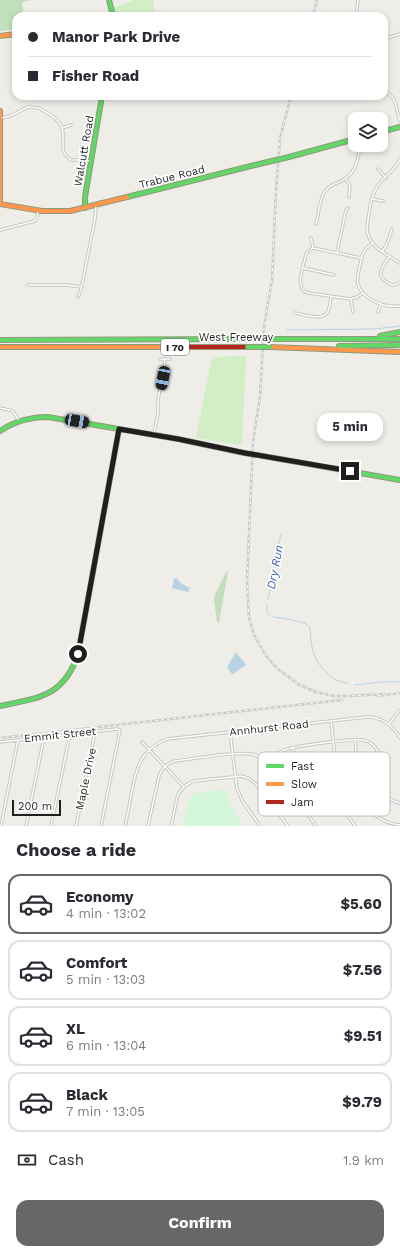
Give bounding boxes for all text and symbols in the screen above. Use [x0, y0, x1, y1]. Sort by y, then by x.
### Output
text: Manor Park Drive [52, 28, 180, 46]
text: Fisher Road [52, 67, 139, 85]
map controls [348, 112, 388, 152]
button: layers [348, 112, 388, 152]
street label: Walcutt Road [71, 115, 97, 187]
street label: Trabue Road [138, 163, 206, 191]
street label: West Freeway [199, 331, 274, 344]
road number: I 70 [161, 339, 189, 355]
car [155, 365, 171, 391]
car [64, 413, 90, 429]
callout: 5 min [317, 413, 383, 441]
text: 5 min [332, 419, 368, 434]
route end [341, 462, 359, 480]
water label: Dry Run [264, 544, 286, 590]
route start [69, 645, 87, 663]
street label: Annhurst Road [229, 717, 309, 739]
street label: Emmit Street [23, 725, 97, 745]
street label: Maple Drive [73, 747, 99, 811]
legend [258, 752, 390, 816]
text: Fast [291, 760, 314, 773]
text: Slow [291, 778, 317, 791]
text: Jam [291, 796, 314, 809]
scale bar [12, 798, 61, 817]
text: 200 m [18, 800, 52, 813]
text: Choose a ride [16, 839, 136, 860]
icon: car [18, 886, 54, 922]
text: Economy [66, 888, 133, 906]
text: $5.60 [340, 895, 382, 913]
text: 4 min · 13:02 [66, 906, 146, 921]
icon: car [18, 952, 54, 988]
text: Comfort [66, 954, 127, 972]
text: $7.56 [343, 961, 382, 979]
text: 5 min · 13:03 [66, 972, 145, 987]
icon: car [18, 1018, 54, 1054]
text: XL [66, 1020, 85, 1038]
text: $9.51 [344, 1027, 382, 1045]
text: 6 min · 13:04 [66, 1038, 146, 1053]
icon: car [18, 1084, 54, 1120]
text: Black [66, 1086, 108, 1104]
text: $9.79 [342, 1093, 382, 1111]
text: 7 min · 13:05 [66, 1104, 145, 1119]
icon: cash [16, 1149, 38, 1171]
text: Cash [48, 1151, 84, 1169]
text: 1.9 km [343, 1153, 384, 1168]
button: Confirm [16, 1200, 384, 1246]

